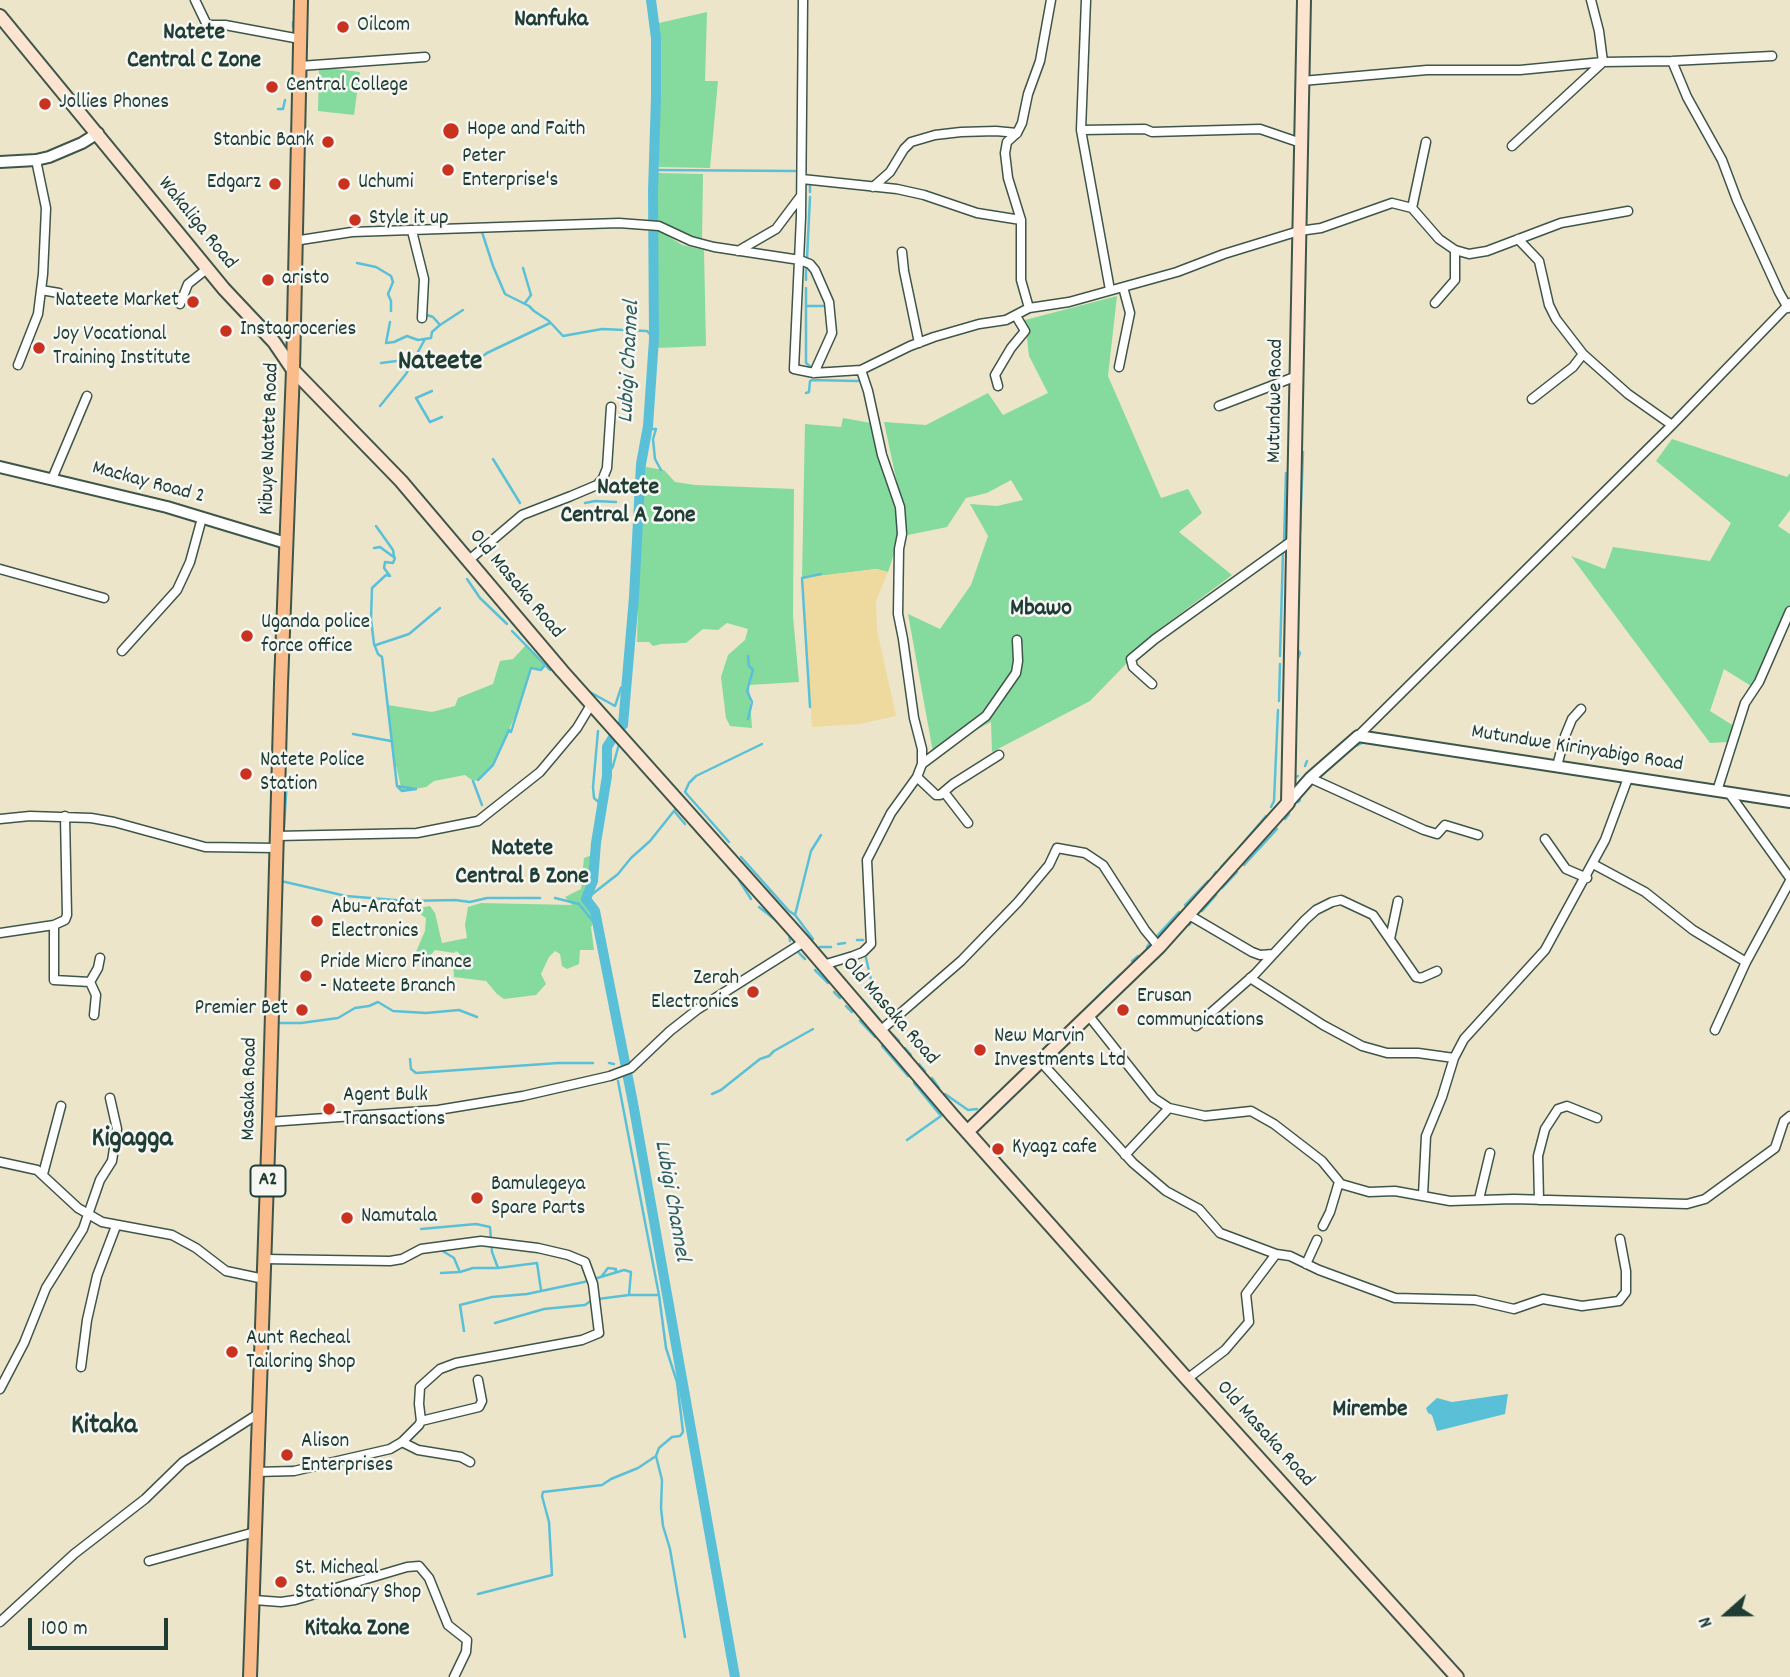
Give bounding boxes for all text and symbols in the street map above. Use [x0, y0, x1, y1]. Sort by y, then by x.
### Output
district label: Nanfuka [514, 8, 588, 36]
place label: Oilcom [357, 14, 410, 40]
marker: Oilcom [335, 19, 351, 35]
district label: Natete Central C Zone [127, 21, 261, 77]
place label: Central College [286, 74, 408, 100]
marker: Central College [264, 79, 280, 95]
place label: Jollies Phones [59, 91, 169, 117]
marker: Jollies Phones [37, 96, 53, 112]
place label: Hope and Faith [467, 118, 585, 144]
marker: Hope and Faith [441, 121, 461, 141]
place label: Stanbic Bank [213, 129, 314, 155]
marker: Stanbic Bank [320, 134, 336, 150]
place label: Peter Enterprise's [462, 145, 558, 195]
marker: Peter Enterprise's [440, 162, 456, 178]
place label: Edgarz [207, 171, 261, 197]
place label: Uchumi [358, 171, 414, 197]
street label: Wakaliga Road [151, 172, 241, 276]
marker: Edgarz [267, 176, 283, 192]
marker: Uchumi [336, 176, 352, 192]
place label: Style it up [369, 207, 449, 233]
marker: Style it up [347, 212, 363, 228]
place label: aristo [282, 267, 329, 293]
marker: aristo [260, 272, 276, 288]
place label: Nateete Market [55, 289, 179, 315]
marker: Nateete Market [185, 294, 201, 310]
water label: Lubigi Channel [614, 300, 648, 424]
place label: Instagroceries [240, 318, 356, 344]
place label: Joy Vocational Training Institute [53, 323, 191, 373]
marker: Instagroceries [218, 323, 234, 339]
street label: Mutundwe Road [1263, 339, 1291, 463]
marker: Joy Vocational Training Institute [31, 340, 47, 356]
district label: Nateete [398, 347, 482, 381]
street label: Kibuye Natete Road [256, 362, 286, 516]
street label: Mackay Road 2 [89, 457, 207, 511]
district label: Natete Central A Zone [560, 476, 696, 532]
street label: Old Masaka Road [462, 525, 568, 645]
district label: Mbawo [1010, 597, 1072, 625]
place label: Uganda police force office [261, 611, 370, 661]
marker: Uganda police force office [239, 628, 255, 644]
street label: Mutundwe Kirinyabigo Road [1469, 721, 1685, 779]
place label: Natete Police Station [260, 749, 364, 799]
marker: Natete Police Station [238, 766, 254, 782]
district label: Natete Central B Zone [455, 837, 589, 893]
place label: Abu-Arafat Electronics [331, 896, 422, 946]
marker: Abu-Arafat Electronics [309, 913, 325, 929]
place label: Pride Micro Finance - Nateete Branch [320, 951, 472, 1001]
street label: Old Masaka Road [835, 953, 943, 1071]
place label: Zerah Electronics [651, 967, 739, 1017]
marker: Pride Micro Finance - Nateete Branch [298, 968, 314, 984]
marker: Zerah Electronics [745, 984, 761, 1000]
place label: Erusan communications [1137, 985, 1264, 1035]
place label: Premier Bet [194, 997, 288, 1023]
marker: Premier Bet [294, 1002, 310, 1018]
marker: Erusan communications [1115, 1002, 1131, 1018]
place label: New Marvin Investments Ltd [994, 1025, 1126, 1075]
street label: Masaka Road [237, 1037, 265, 1141]
marker: New Marvin Investments Ltd [972, 1042, 988, 1058]
place label: Agent Bulk Transactions [343, 1084, 445, 1134]
marker: Agent Bulk Transactions [321, 1101, 337, 1117]
district label: Kigagga [91, 1124, 173, 1158]
place label: Kyagz cafe [1012, 1136, 1097, 1162]
water label: Lubigi Channel [646, 1138, 694, 1264]
marker: Kyagz cafe [990, 1141, 1006, 1157]
road number: A2 [250, 1166, 286, 1196]
place label: Bamulegeya Spare Parts [491, 1173, 585, 1223]
marker: Bamulegeya Spare Parts [469, 1190, 485, 1206]
place label: Namutala [361, 1205, 437, 1231]
marker: Namutala [339, 1210, 355, 1226]
place label: Aunt Recheal Tailoring Shop [246, 1327, 356, 1377]
marker: Aunt Recheal Tailoring Shop [224, 1344, 240, 1360]
street label: Old Masaka Road [1209, 1376, 1319, 1494]
district label: Mirembe [1332, 1398, 1408, 1426]
district label: Kitaka [71, 1411, 137, 1445]
place label: Alison Enterprises [301, 1430, 393, 1480]
marker: Alison Enterprises [279, 1447, 295, 1463]
place label: St. Micheal Stationary Shop [295, 1557, 421, 1607]
marker: St. Micheal Stationary Shop [273, 1574, 289, 1590]
north arrow [1692, 1579, 1762, 1649]
scale bar [32, 1604, 172, 1648]
text: N [1693, 1612, 1721, 1631]
text: 100 m [41, 1615, 88, 1645]
district label: Kitaka Zone [304, 1617, 410, 1645]

